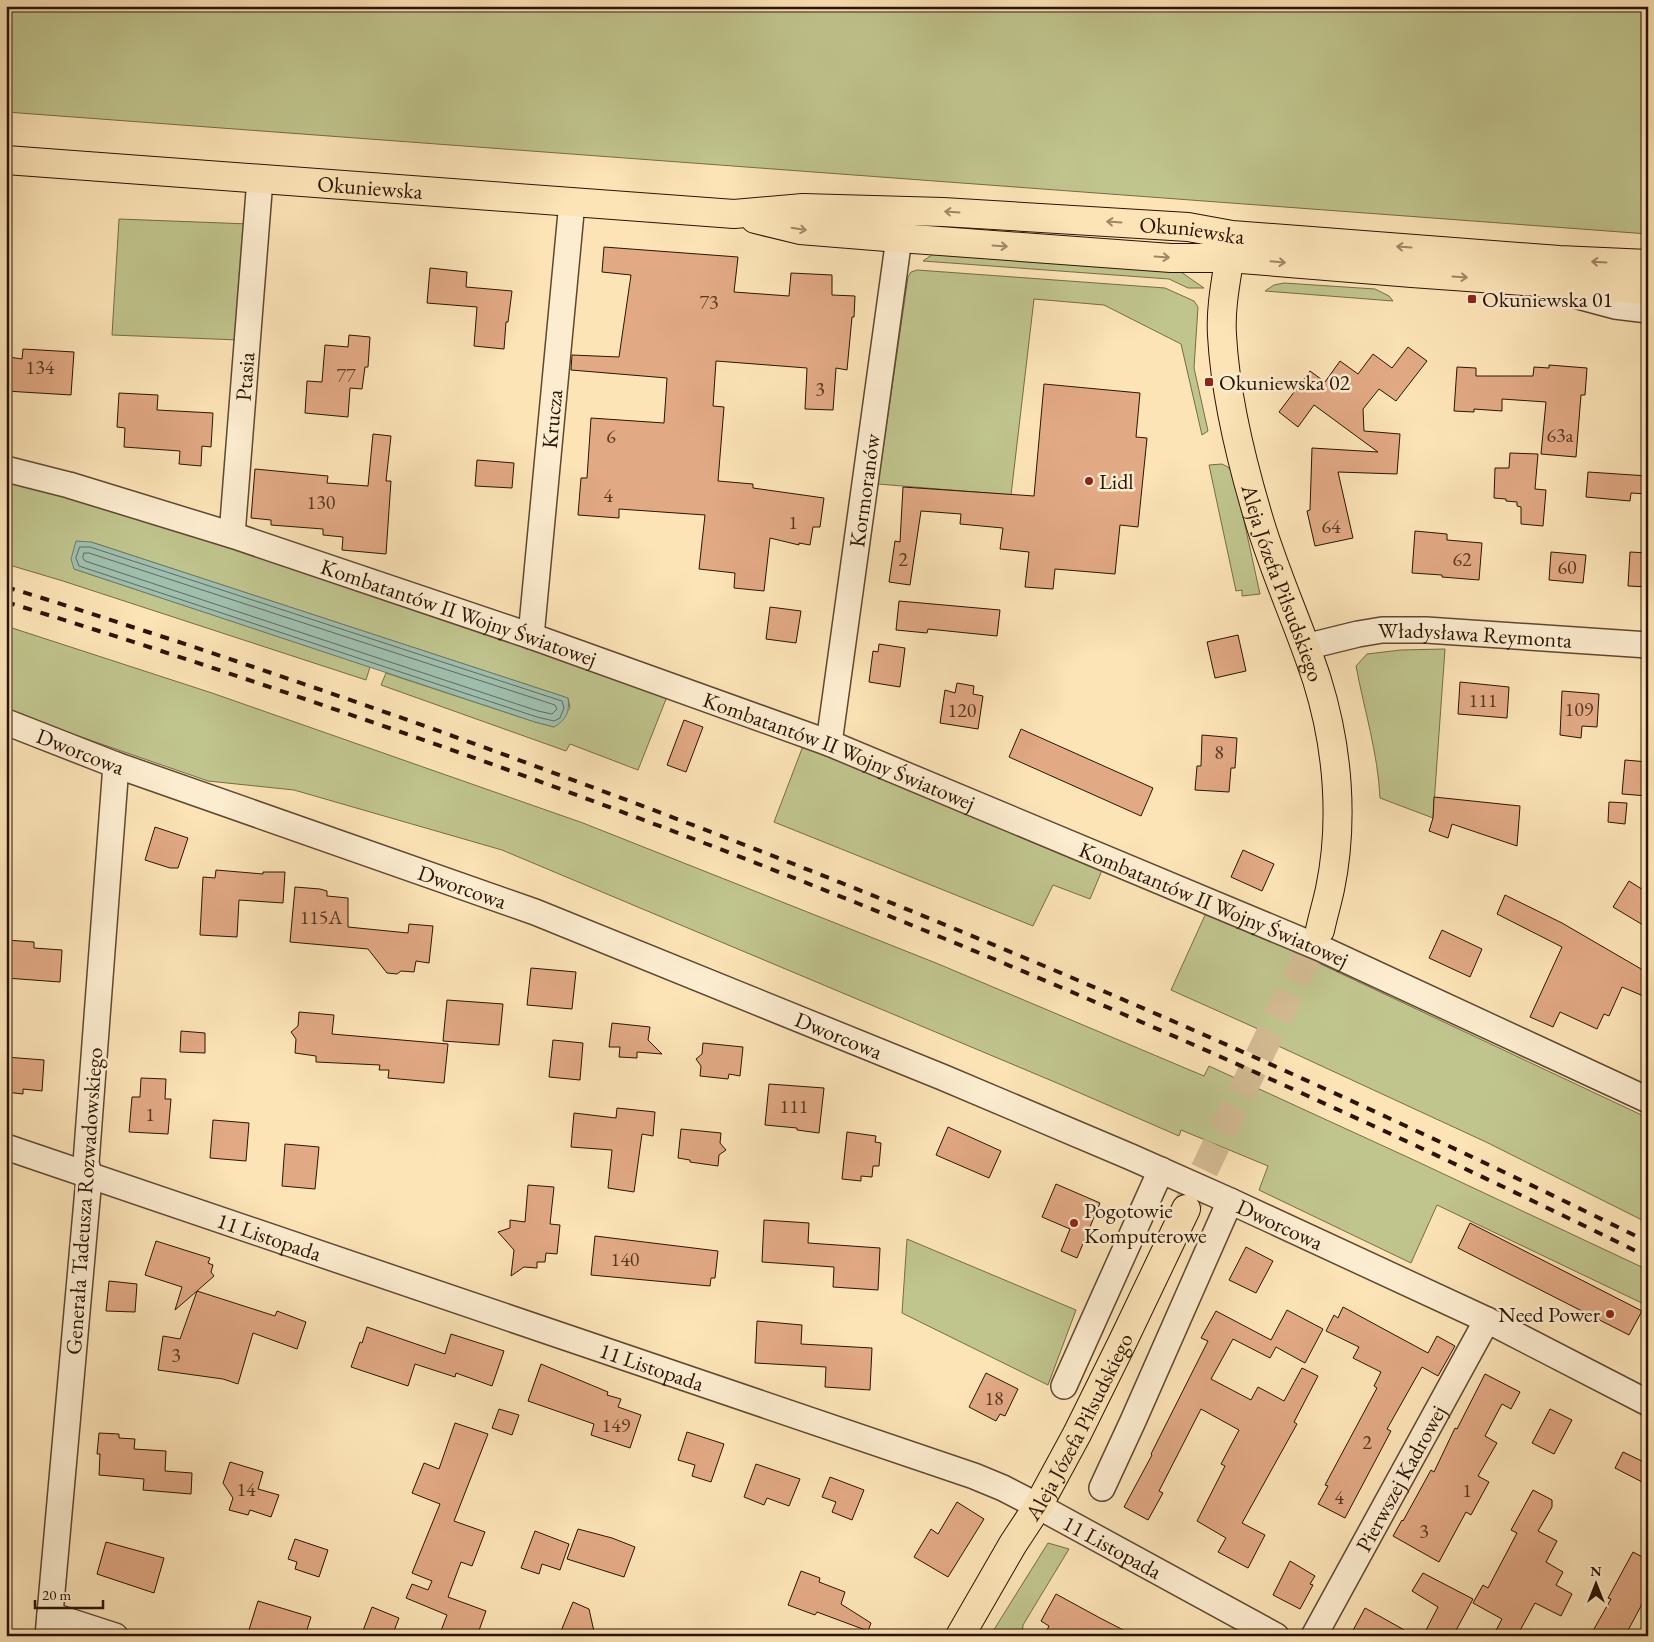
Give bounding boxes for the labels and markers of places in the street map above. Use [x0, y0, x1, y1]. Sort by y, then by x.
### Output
place label: Okuniewska 01 [1482, 285, 1613, 314]
marker: Okuniewska 01 [1466, 293, 1478, 305]
place label: Okuniewska 02 [1219, 368, 1351, 397]
marker: Okuniewska 02 [1203, 376, 1215, 388]
place label: Lidl [1099, 467, 1134, 496]
marker: Lidl [1083, 475, 1095, 487]
place label: Pogotowie Komputerowe [1084, 1196, 1207, 1250]
marker: Pogotowie Komputerowe [1068, 1217, 1080, 1229]
place label: Need Power [1498, 1300, 1601, 1329]
marker: Need Power [1604, 1308, 1616, 1320]

